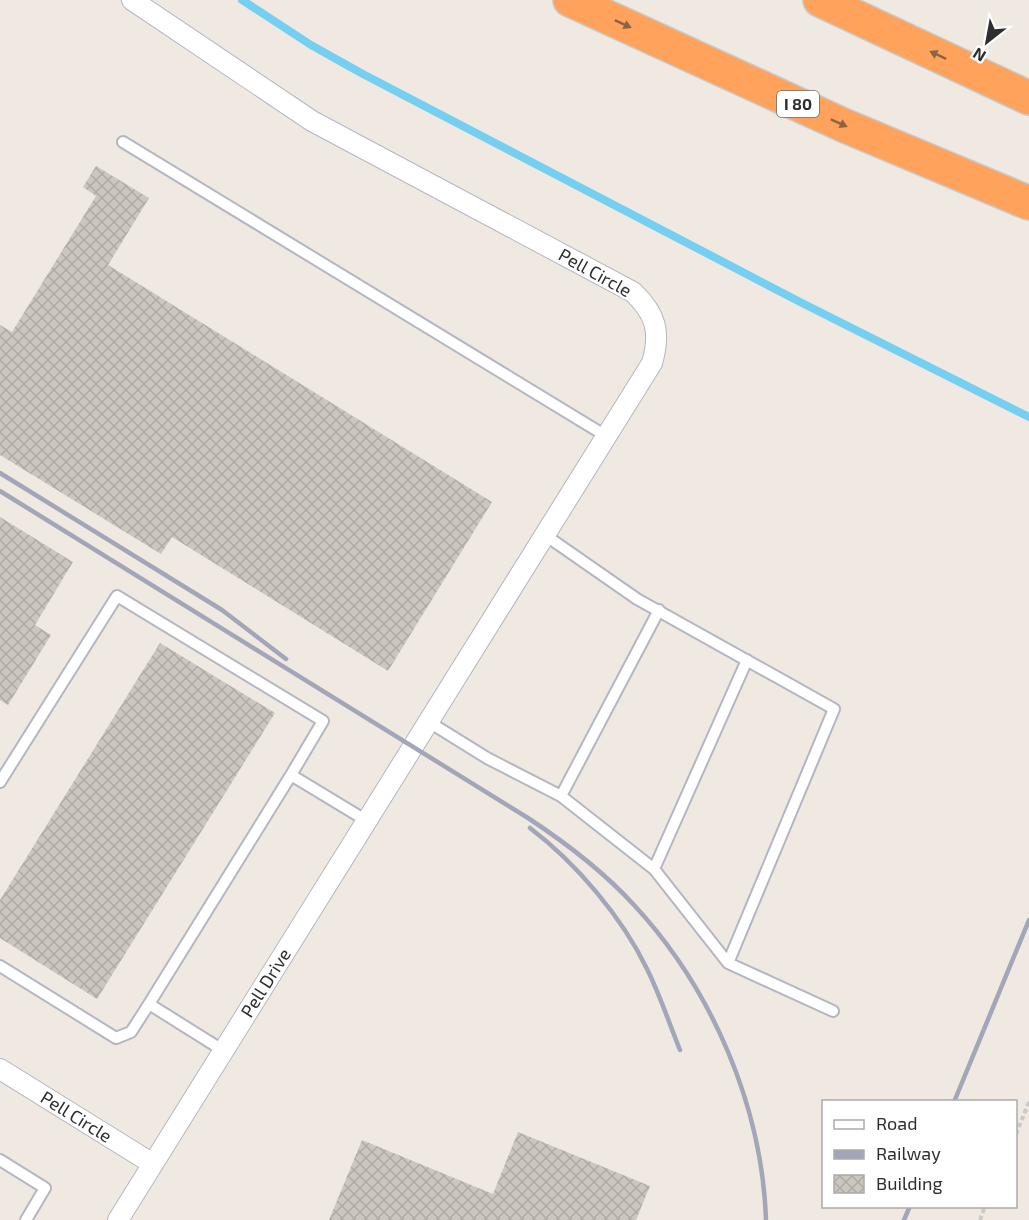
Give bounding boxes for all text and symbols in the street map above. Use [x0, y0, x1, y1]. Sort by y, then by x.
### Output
north arrow [957, 12, 1017, 72]
one-way arrow [615, 20, 632, 29]
text: N [969, 44, 989, 66]
one-way arrow [929, 51, 946, 60]
road number: I 80 [777, 91, 819, 117]
one-way arrow [830, 118, 848, 128]
street label: Pell Circle [555, 243, 636, 301]
street label: Pell Drive [235, 944, 295, 1021]
street label: Pell Circle [37, 1086, 116, 1147]
legend [822, 1100, 1017, 1208]
text: Road [876, 1112, 917, 1134]
text: Railway [876, 1142, 941, 1164]
text: Building [876, 1172, 943, 1194]

